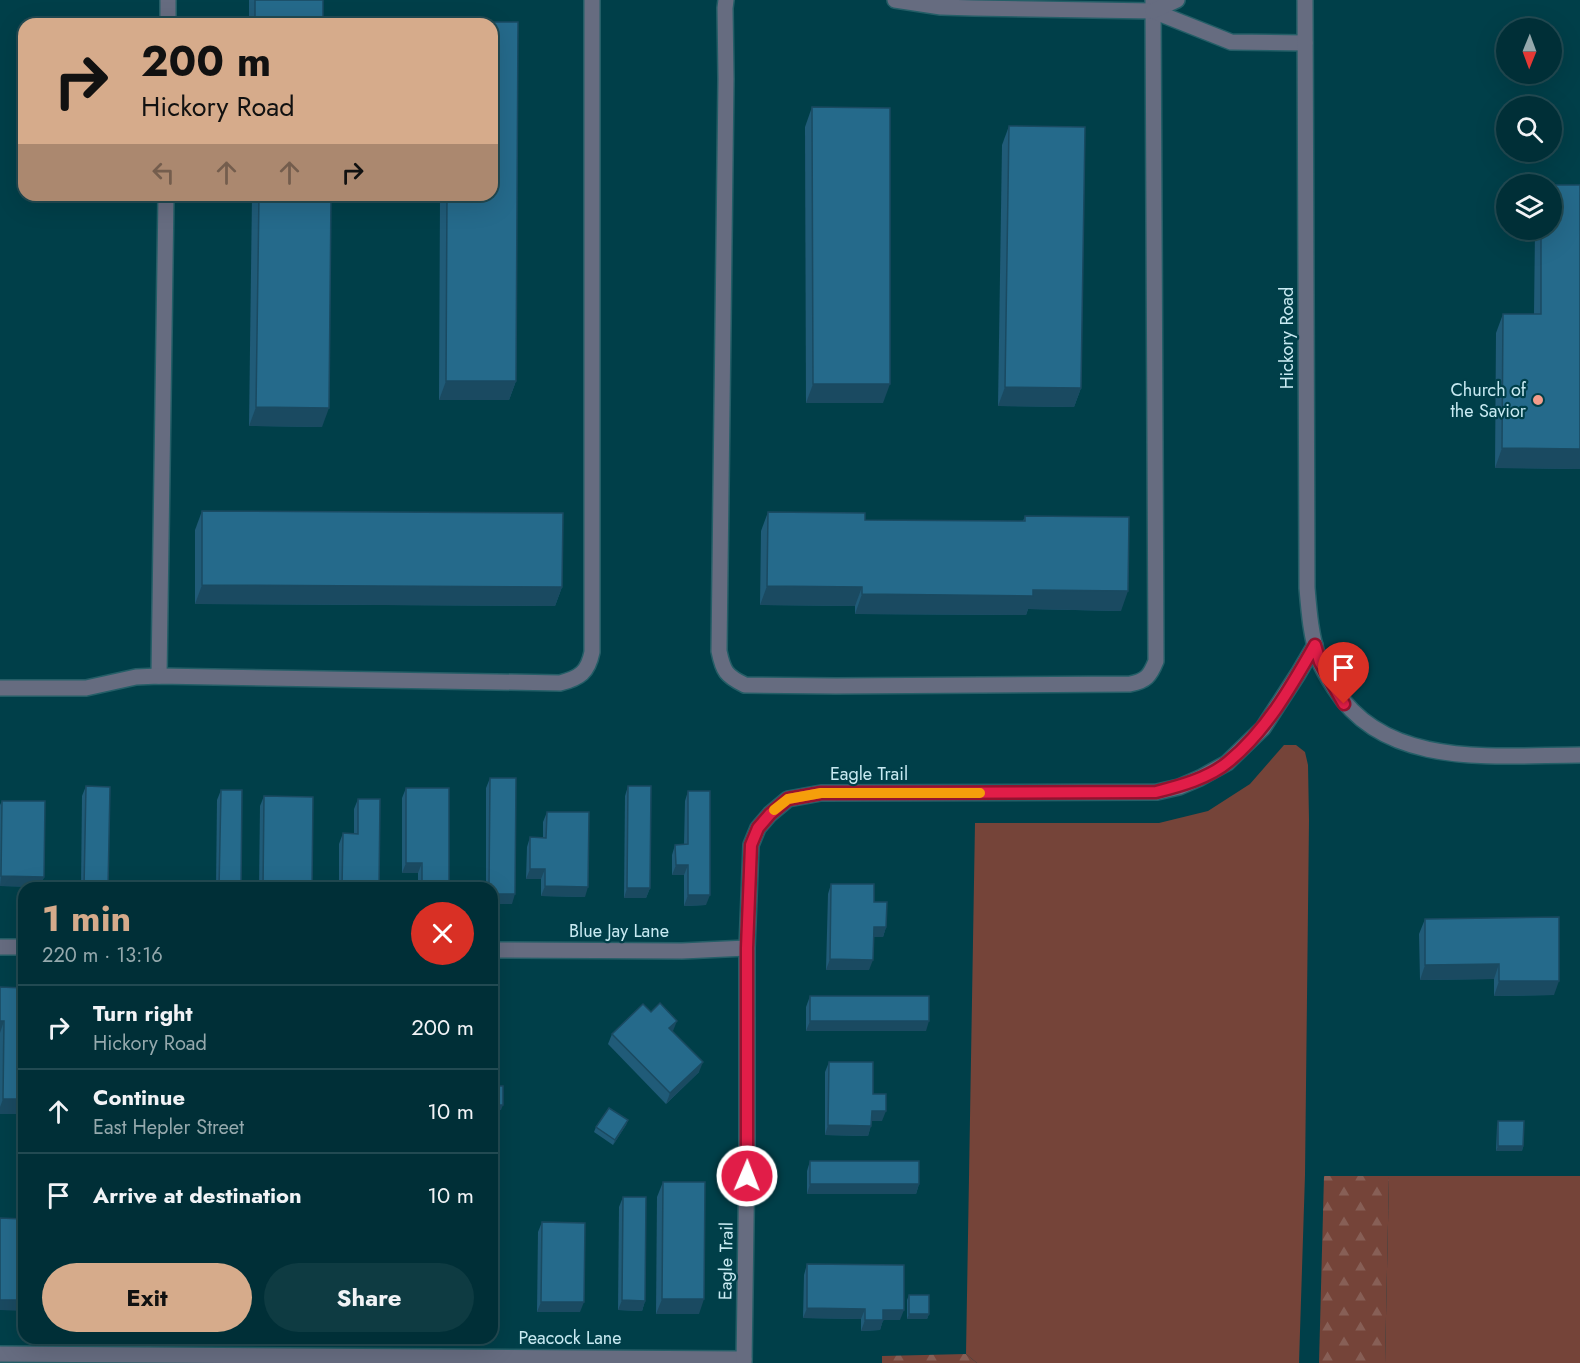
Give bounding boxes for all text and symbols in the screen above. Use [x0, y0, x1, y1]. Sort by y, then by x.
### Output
north arrow [1496, 18, 1562, 84]
map controls [1496, 18, 1562, 240]
text: 200 m [141, 31, 271, 92]
icon: right [42, 42, 120, 120]
text: Hickory Road [141, 87, 295, 126]
button: search [1496, 96, 1562, 162]
icon: left [147, 156, 180, 189]
icon: ahead [210, 156, 243, 189]
icon: ahead [273, 156, 306, 189]
icon: right [336, 156, 369, 189]
button: layers [1496, 174, 1562, 240]
street label: Hickory Road [1274, 287, 1300, 389]
place label: Church of the Savior [1450, 377, 1527, 424]
marker: Church of the Savior [1531, 393, 1545, 407]
pin [1318, 642, 1369, 704]
icon: arrive [1327, 651, 1360, 684]
street label: Eagle Trail [830, 761, 908, 787]
text: 1 min [42, 892, 131, 944]
button: close [411, 902, 474, 965]
street label: Blue Jay Lane [569, 918, 669, 944]
text: 220 m · 13:16 [42, 941, 163, 970]
text: Turn right [93, 997, 193, 1029]
icon: right [42, 1011, 75, 1044]
text: 200 m [411, 1011, 474, 1043]
text: Hickory Road [93, 1029, 207, 1058]
text: Continue [93, 1081, 185, 1113]
icon: ahead [42, 1095, 75, 1128]
text: 10 m [427, 1095, 474, 1127]
text: East Hepler Street [93, 1113, 244, 1142]
position arrow [715, 1144, 779, 1208]
icon: arrive [42, 1179, 75, 1212]
text: Arrive at destination [93, 1179, 302, 1211]
text: 10 m [427, 1179, 474, 1211]
street label: Eagle Trail [712, 1222, 740, 1300]
button: Exit [42, 1263, 252, 1332]
button: Share [264, 1263, 474, 1332]
street label: Peacock Lane [518, 1325, 622, 1351]

